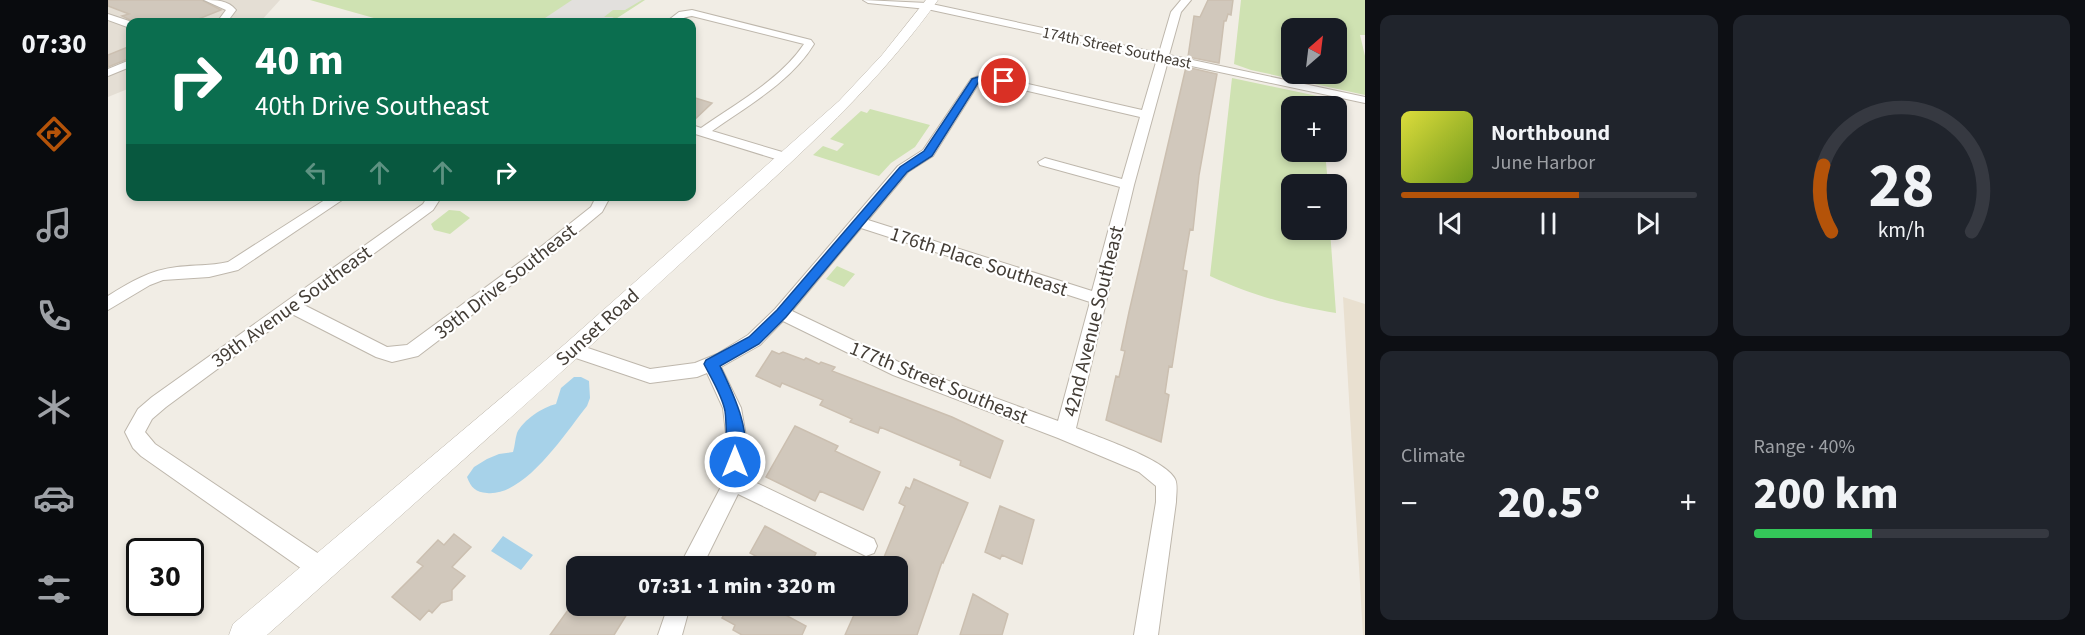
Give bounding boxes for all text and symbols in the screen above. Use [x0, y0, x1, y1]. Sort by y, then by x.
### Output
north arrow [1281, 18, 1347, 84]
map controls [1281, 18, 1347, 240]
street label: 174th Street Southeast [1040, 21, 1194, 75]
text: 07:30 [21, 25, 87, 64]
text: 40 m [255, 31, 344, 91]
icon: right [156, 42, 234, 120]
pin [978, 55, 1029, 106]
icon: arrive [987, 64, 1020, 97]
text: 40th Drive Southeast [255, 87, 489, 126]
button: + [1281, 96, 1347, 162]
icon: directions [33, 113, 75, 155]
text: Northbound [1491, 117, 1610, 149]
text: 28 [1868, 143, 1934, 232]
text: June Harbor [1491, 149, 1595, 177]
icon: left [300, 156, 333, 189]
icon: ahead [363, 156, 396, 189]
icon: ahead [426, 156, 459, 189]
icon: right [489, 156, 522, 189]
button: − [1281, 174, 1347, 240]
icon: music [33, 204, 75, 246]
icon: previous [1434, 207, 1467, 240]
icon: pause [1532, 207, 1565, 240]
icon: next [1631, 207, 1664, 240]
text: km/h [1877, 216, 1925, 247]
street label: 39th Drive Southeast [429, 217, 583, 346]
street label: 176th Place Southeast [886, 220, 1071, 304]
street label: 42nd Avenue Southeast [1057, 223, 1131, 420]
street label: 39th Avenue Southeast [206, 239, 378, 374]
street label: Sunset Road [550, 282, 646, 373]
icon: phone [33, 295, 75, 337]
street label: 177th Street Southeast [845, 334, 1032, 432]
icon: climate [33, 386, 75, 428]
position arrow [703, 430, 767, 494]
text: Range · 40% [1754, 433, 1855, 461]
text: Climate [1401, 442, 1465, 470]
text: 200 km [1754, 462, 1899, 526]
text: 20.5° [1497, 471, 1600, 535]
icon: car [33, 477, 75, 519]
text: − [1401, 480, 1417, 527]
text: + [1680, 480, 1697, 527]
speed limit sign: 30 [126, 538, 204, 616]
icon: filters [33, 568, 75, 610]
text: 07:31 · 1 min · 320 m [638, 570, 836, 602]

